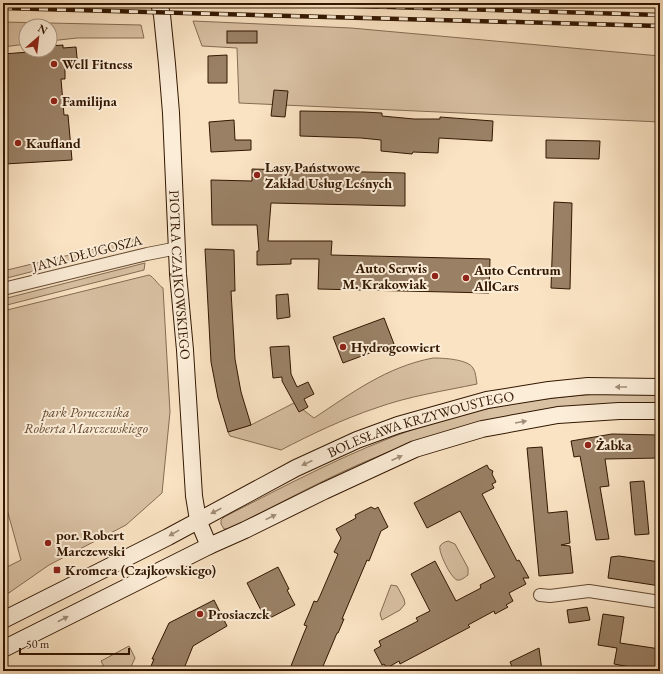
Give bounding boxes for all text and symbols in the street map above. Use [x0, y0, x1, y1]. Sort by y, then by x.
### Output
north arrow [18, 18, 58, 58]
text: N [35, 21, 50, 37]
place label: Well Fitness [62, 55, 133, 73]
marker: Well Fitness [49, 59, 59, 69]
place label: Familijna [62, 92, 118, 110]
marker: Familijna [49, 96, 59, 106]
place label: Kaufland [26, 134, 81, 152]
marker: Kaufland [13, 138, 23, 148]
place label: Lasy Państwowe Zakład Usług Leśnych [265, 158, 392, 192]
marker: Lasy Państwowe Zakład Usług Leśnych [252, 170, 262, 180]
street label: PIOTRA CZAJKOWSKIEGO [165, 190, 195, 361]
street label: JANA DŁUGOSZA [29, 231, 144, 276]
place label: Auto Serwis M. Krakowiak [342, 259, 427, 293]
place label: Auto Centrum AllCars [473, 261, 561, 295]
marker: Auto Serwis M. Krakowiak [430, 271, 440, 281]
marker: Auto Centrum AllCars [461, 273, 471, 283]
place label: Hydrogeowiert [351, 338, 441, 356]
marker: Hydrogeowiert [338, 342, 348, 352]
one-way arrow [614, 384, 627, 390]
street label: BOLESŁAWA KRZYWOUSTEGO [324, 387, 516, 461]
park label: park Porucznika Roberta Marczewskiego [24, 403, 149, 437]
one-way arrow [515, 419, 527, 425]
place label: Żabka [596, 436, 632, 454]
marker: Żabka [583, 440, 593, 450]
one-way arrow [391, 455, 402, 461]
one-way arrow [301, 460, 313, 466]
one-way arrow [210, 508, 221, 514]
one-way arrow [265, 514, 277, 520]
place label: por. Robert Marczewski [56, 526, 125, 560]
one-way arrow [169, 530, 180, 537]
marker: por. Robert Marczewski [43, 538, 53, 548]
place label: Kromera (Czajkowskiego) [65, 561, 216, 579]
marker: Kromera (Czajkowskiego) [52, 565, 62, 575]
place label: Prosiaczek [208, 605, 270, 623]
marker: Prosiaczek [195, 609, 205, 619]
one-way arrow [57, 616, 69, 622]
scale bar [20, 630, 129, 656]
text: 50 m [26, 636, 50, 652]

